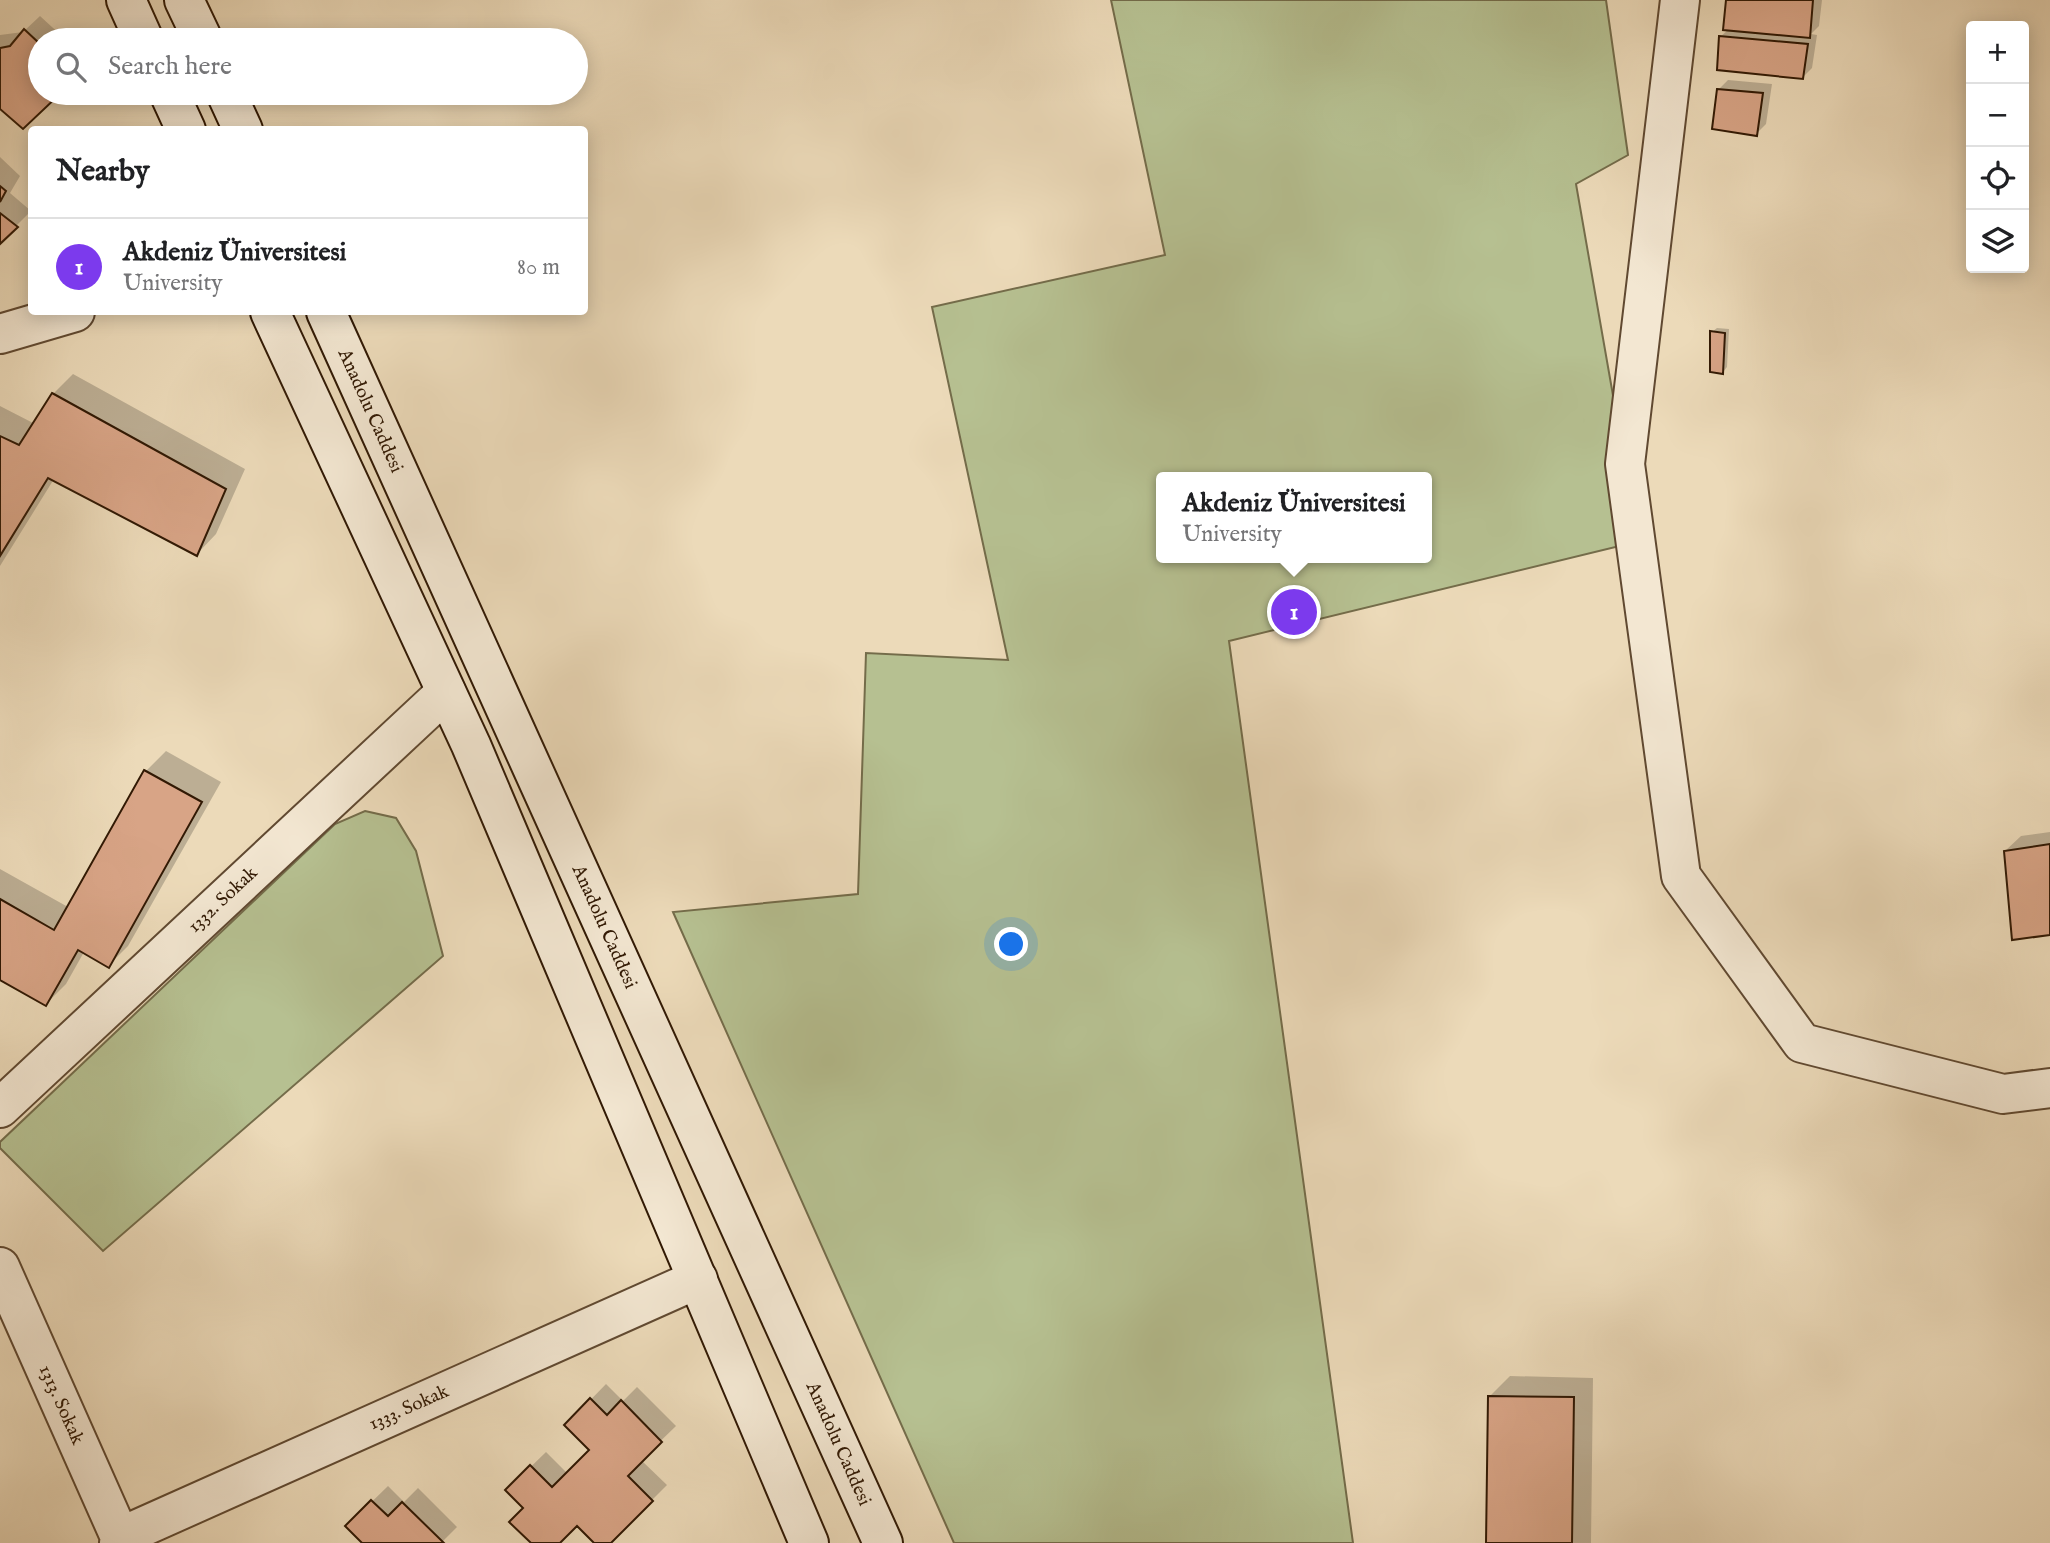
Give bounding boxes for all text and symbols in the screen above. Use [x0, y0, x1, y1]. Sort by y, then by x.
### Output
map controls [1966, 21, 2029, 273]
button: + [1966, 21, 2029, 84]
search box [28, 28, 588, 105]
icon: search [52, 48, 90, 86]
text: Search here [108, 50, 232, 83]
button: − [1966, 84, 2029, 147]
button: locate [1966, 147, 2029, 210]
text: Nearby [56, 153, 149, 191]
button: layers [1966, 210, 2029, 273]
text: Akdeniz Üniversitesi [123, 236, 347, 269]
text: 1 [75, 253, 83, 282]
text: 80 m [517, 253, 560, 282]
text: University [123, 269, 223, 298]
street label: Anadolu Caddesi [332, 344, 408, 477]
popup [1156, 472, 1432, 563]
text: Akdeniz Üniversitesi [1182, 487, 1406, 520]
text: University [1182, 520, 1282, 549]
pin: 1 [1271, 586, 1317, 638]
street label: Anadolu Caddesi [566, 860, 642, 993]
street label: 1332. Sokak [183, 861, 264, 938]
your location [994, 927, 1028, 961]
street label: 1313. Sokak [33, 1361, 90, 1449]
street label: Anadolu Caddesi [800, 1377, 876, 1510]
street label: 1333. Sokak [365, 1379, 453, 1436]

